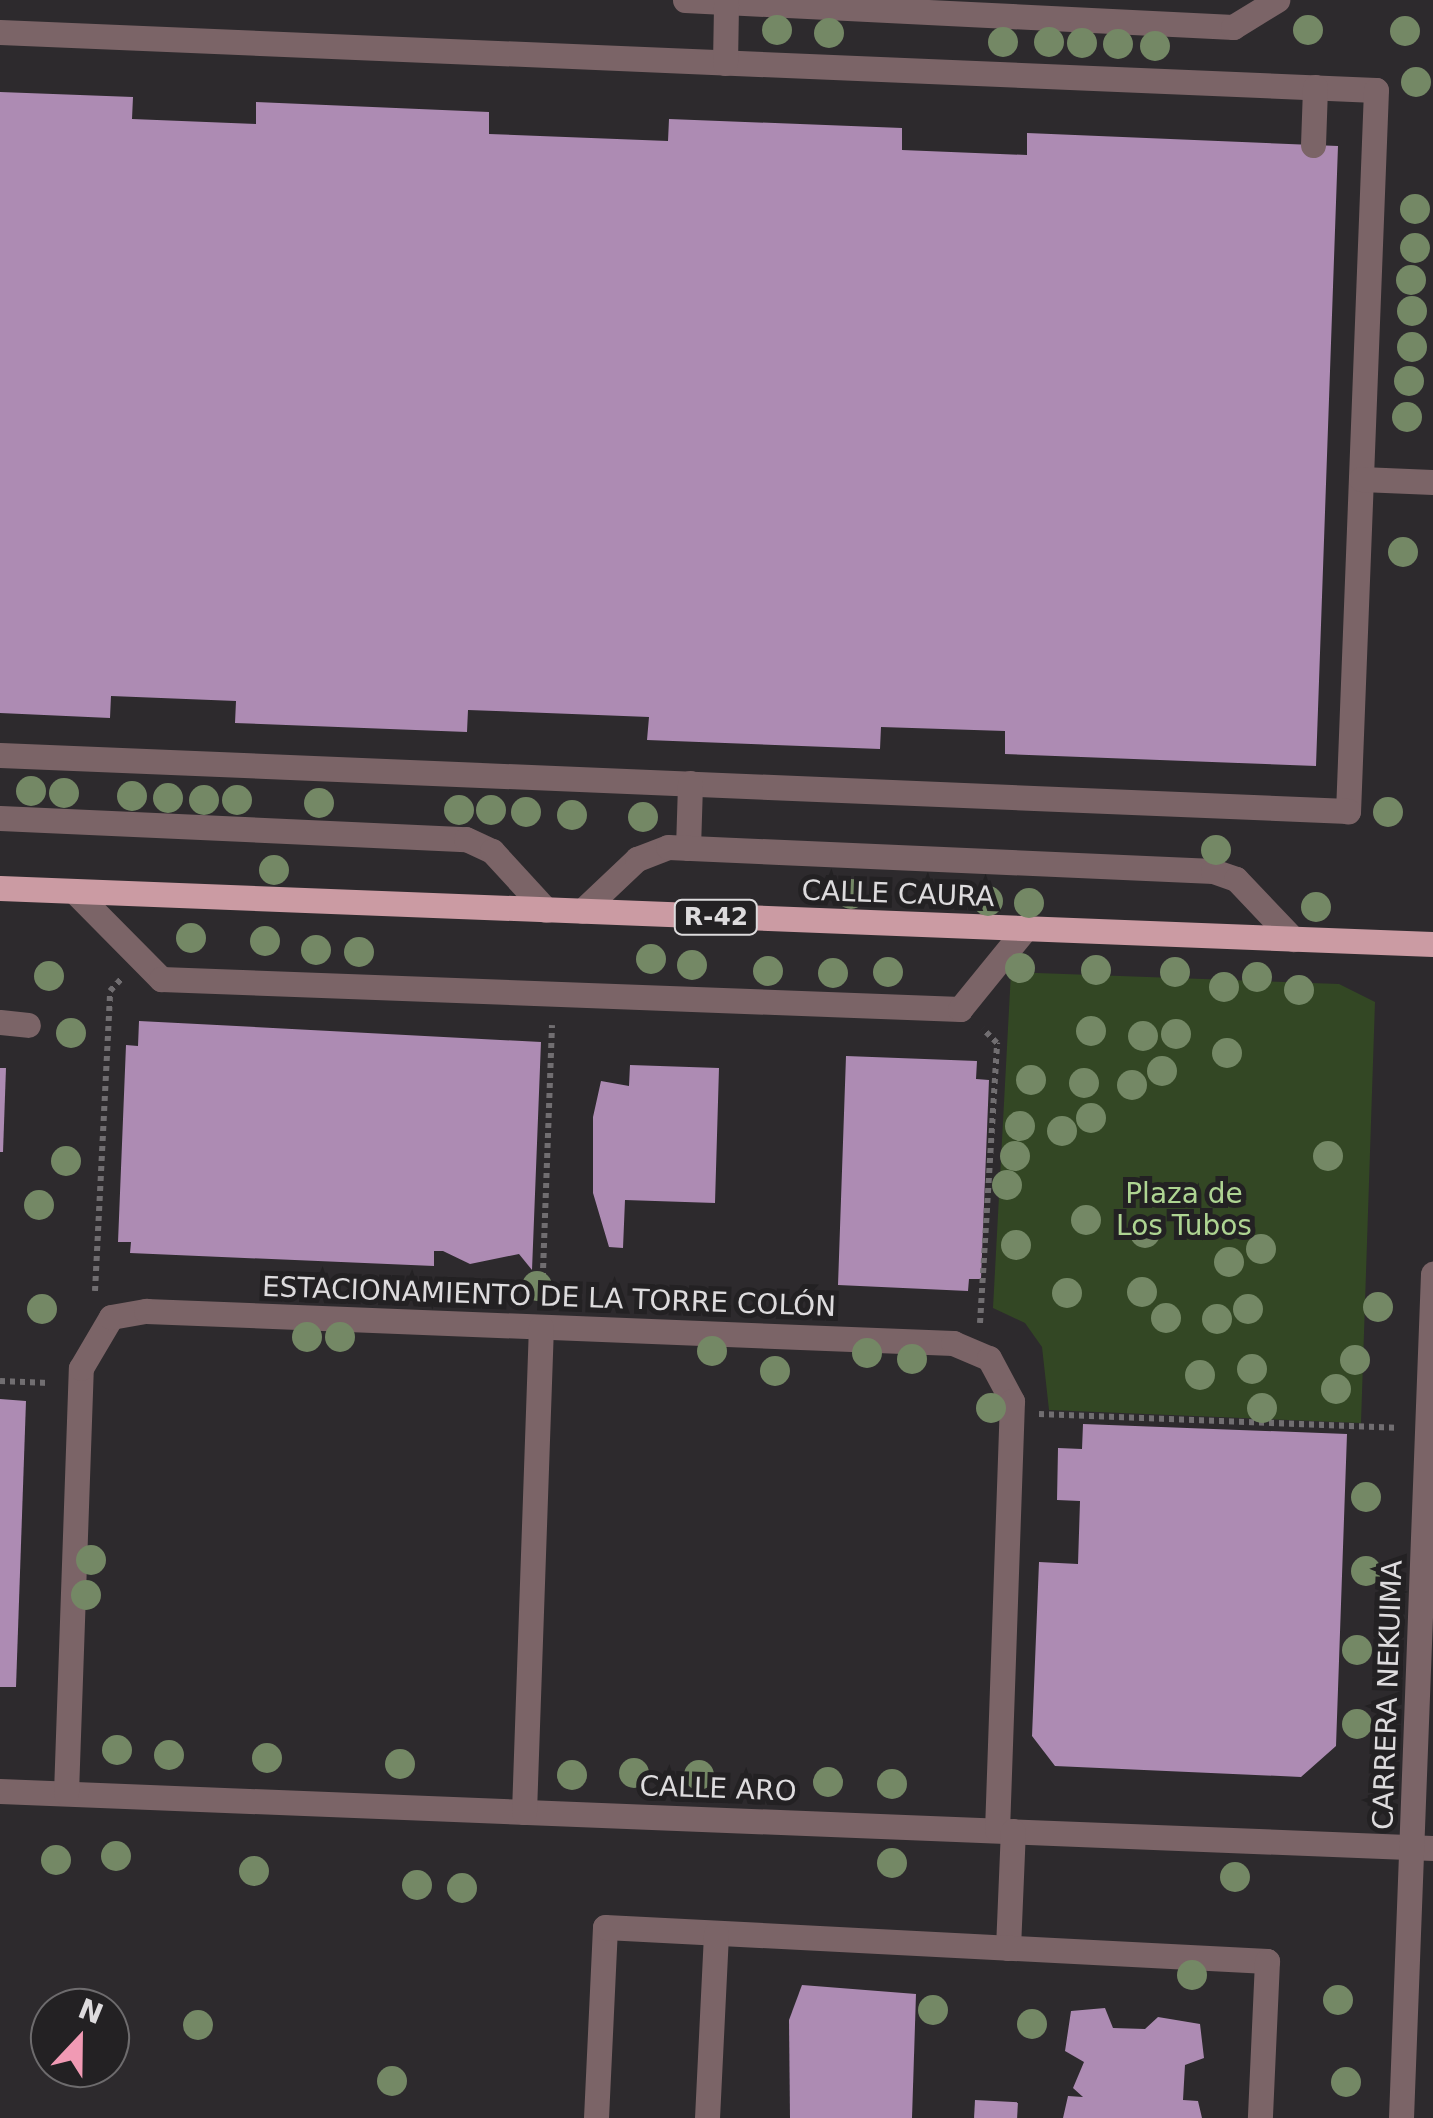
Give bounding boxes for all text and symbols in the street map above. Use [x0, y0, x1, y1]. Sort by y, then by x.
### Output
street label: CALLE CAURA [801, 874, 995, 914]
road number: R-42 [674, 897, 758, 937]
park label: Plaza de Los Tubos [1116, 1177, 1252, 1243]
street label: ESTACIONAMIENTO DE LA TORRE COLÓN [261, 1270, 837, 1324]
street label: CARRERA NEKUIMA [1366, 1559, 1410, 1831]
street label: CALLE ARO [639, 1769, 797, 1809]
north arrow [30, 1988, 130, 2088]
text: N [74, 1992, 108, 2031]

